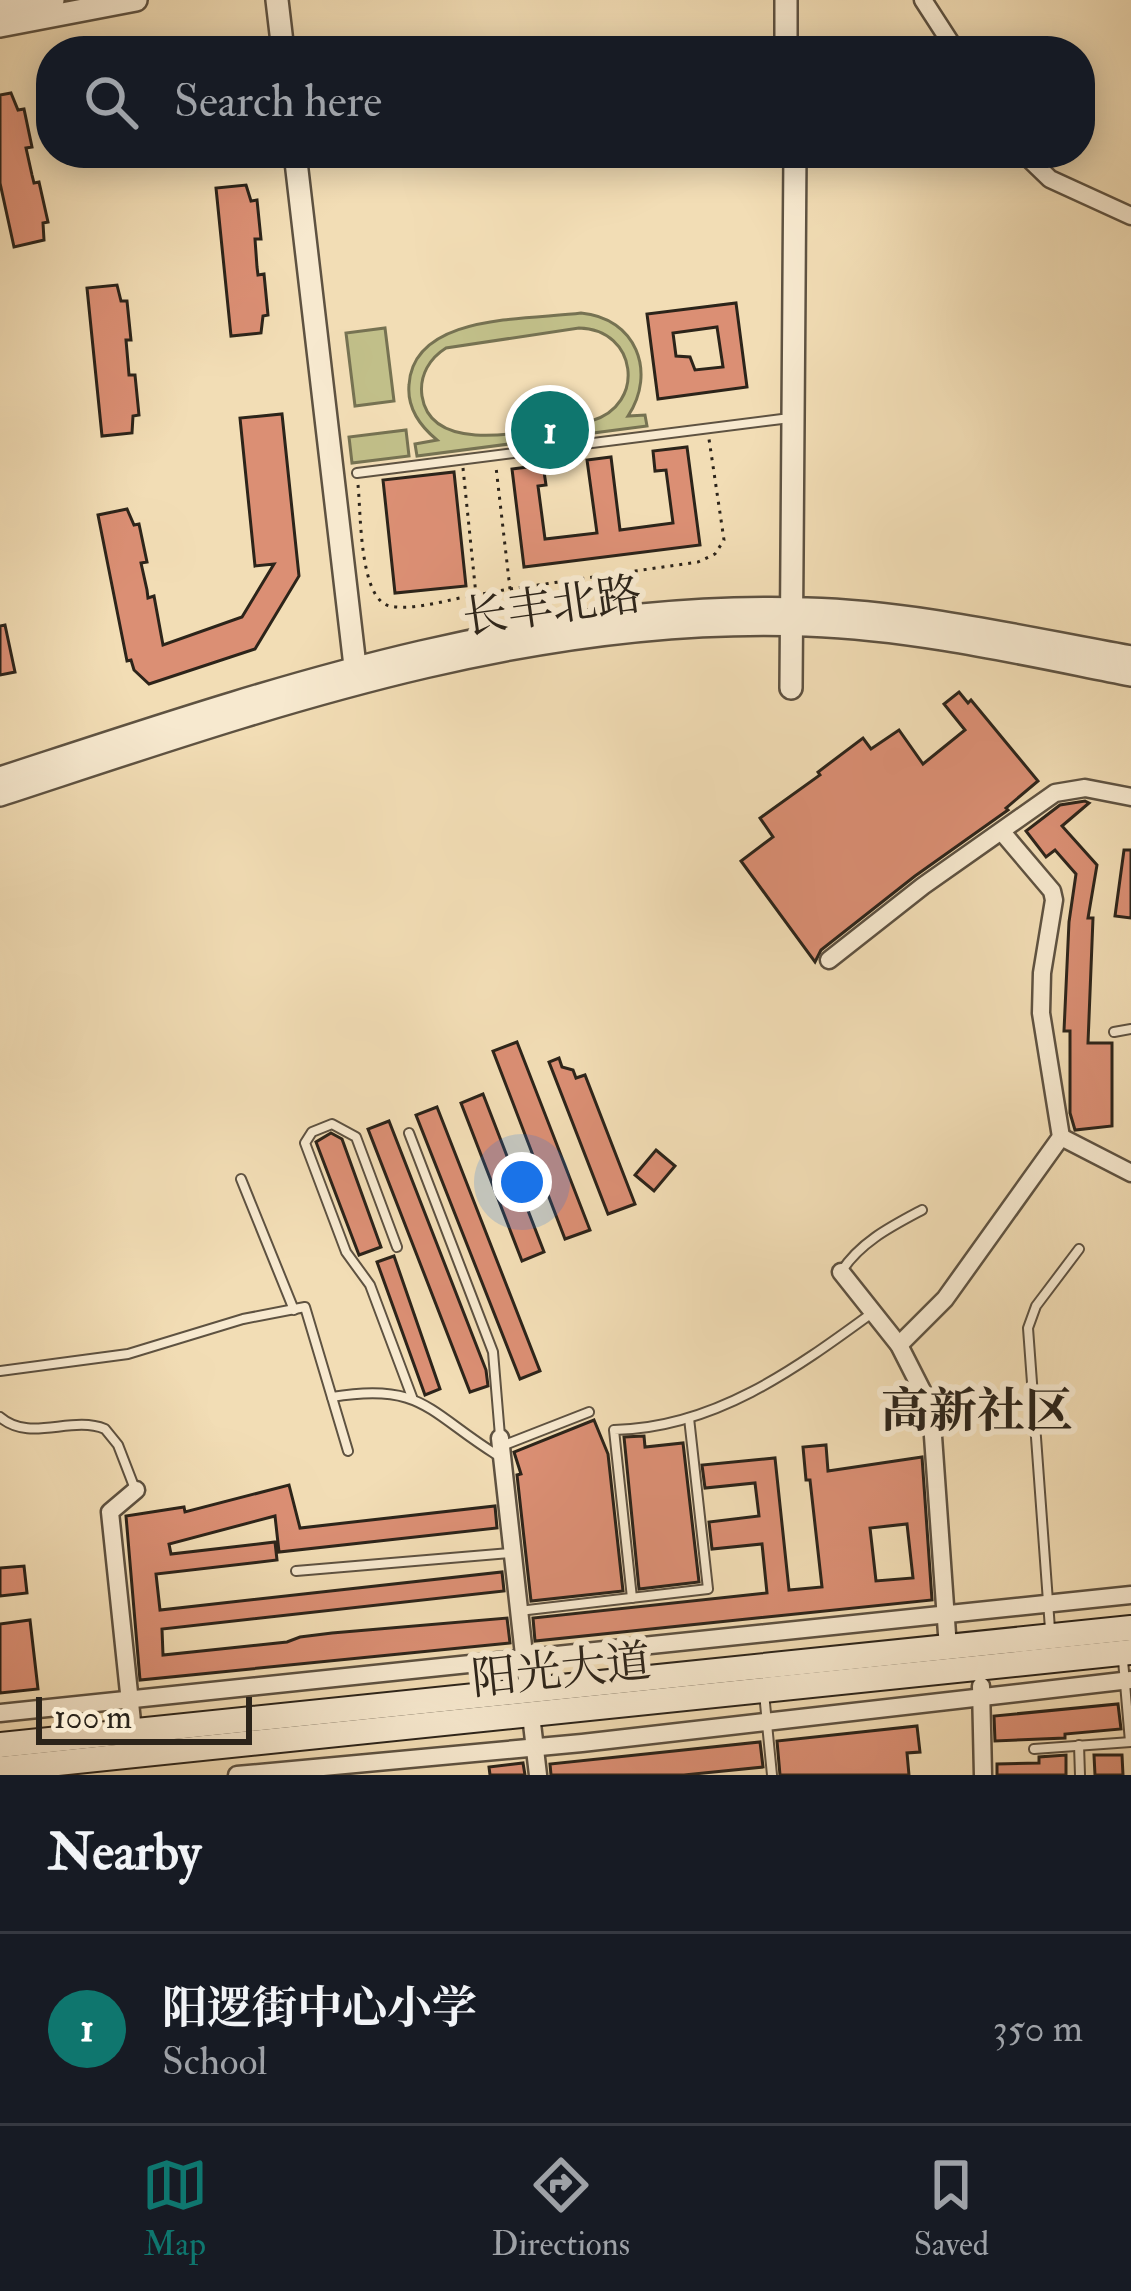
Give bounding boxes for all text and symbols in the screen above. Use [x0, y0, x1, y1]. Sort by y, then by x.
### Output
search box [36, 36, 1095, 168]
icon: search [78, 69, 144, 135]
text: Search here [174, 74, 382, 130]
pin: 1 [511, 385, 589, 475]
street label: 长丰北路 [459, 567, 645, 647]
your location [492, 1152, 552, 1212]
district label: 高新社区 [881, 1382, 1073, 1442]
street label: 阳光大道 [469, 1634, 654, 1708]
scale bar [36, 1691, 252, 1744]
text: 100 m [54, 1697, 132, 1738]
text: Nearby [48, 1821, 201, 1885]
text: 阳逻街中心小学 [162, 1981, 477, 2037]
text: 1 [80, 2004, 94, 2053]
text: 350 m [993, 2004, 1083, 2053]
text: School [162, 2037, 267, 2086]
tab: Map [142, 2152, 208, 2265]
tab: Directions [492, 2152, 630, 2265]
tab: Saved [914, 2152, 989, 2265]

